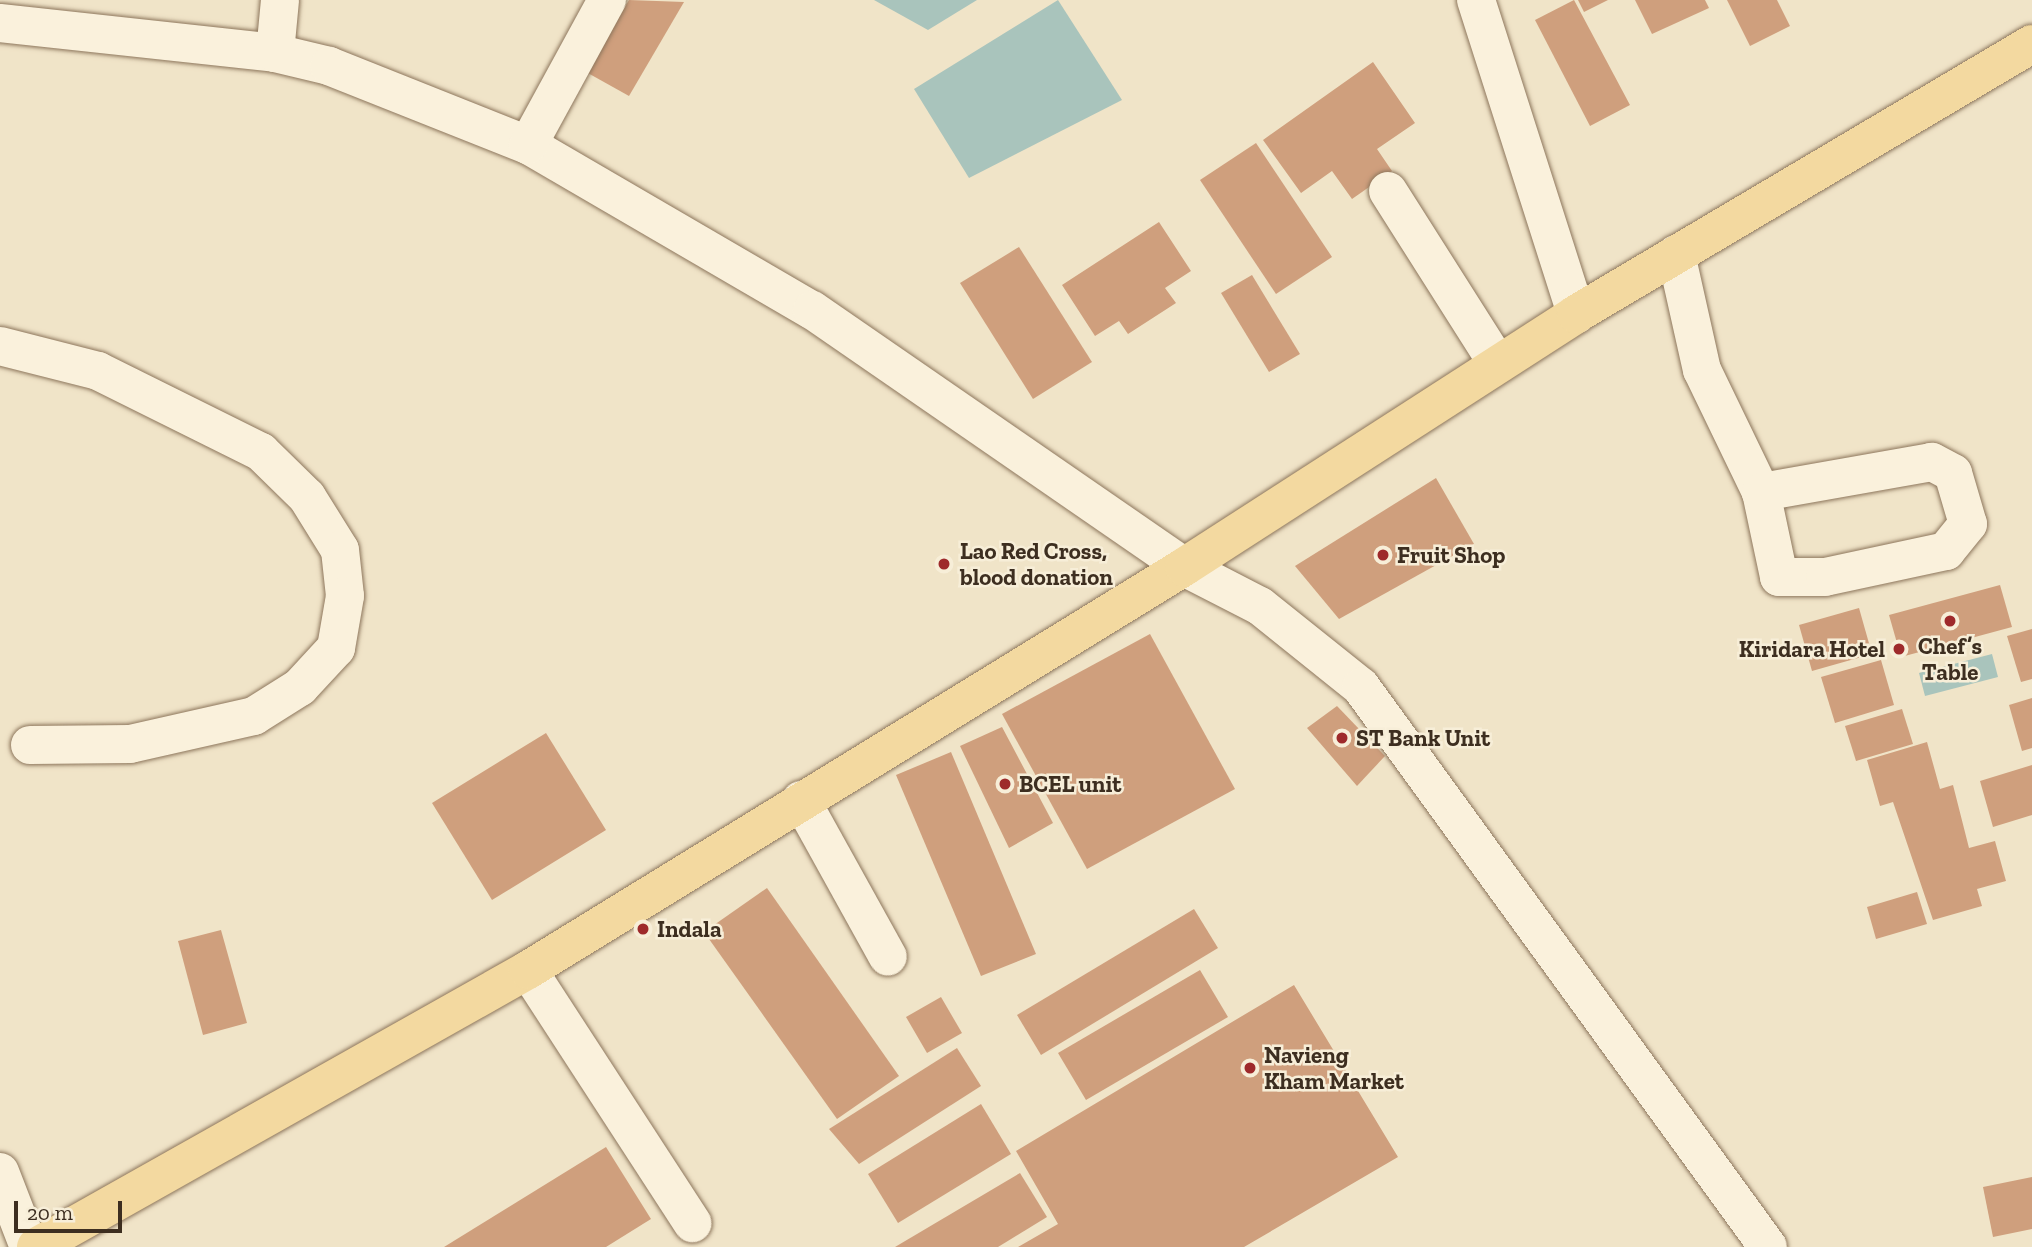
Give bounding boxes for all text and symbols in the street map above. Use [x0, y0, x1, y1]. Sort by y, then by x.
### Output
place label: Lao Red Cross, blood donation [960, 537, 1113, 591]
place label: Fruit Shop [1397, 541, 1505, 569]
marker: Fruit Shop [1375, 547, 1391, 563]
marker: Lao Red Cross, blood donation [934, 554, 954, 574]
marker: Chef’s Table [1942, 613, 1958, 629]
place label: Chef’s Table [1918, 632, 1982, 686]
place label: Kiridara Hotel [1739, 635, 1885, 663]
marker: Kiridara Hotel [1891, 641, 1907, 657]
place label: ST Bank Unit [1356, 724, 1490, 752]
marker: ST Bank Unit [1334, 730, 1350, 746]
place label: BCEL unit [1019, 770, 1122, 798]
marker: BCEL unit [997, 776, 1013, 792]
place label: Indala [657, 915, 722, 943]
marker: Indala [635, 921, 651, 937]
place label: Navieng Kham Market [1264, 1041, 1404, 1095]
marker: Navieng Kham Market [1242, 1060, 1258, 1076]
scale bar [18, 1188, 126, 1232]
text: 20 m [27, 1200, 73, 1225]

